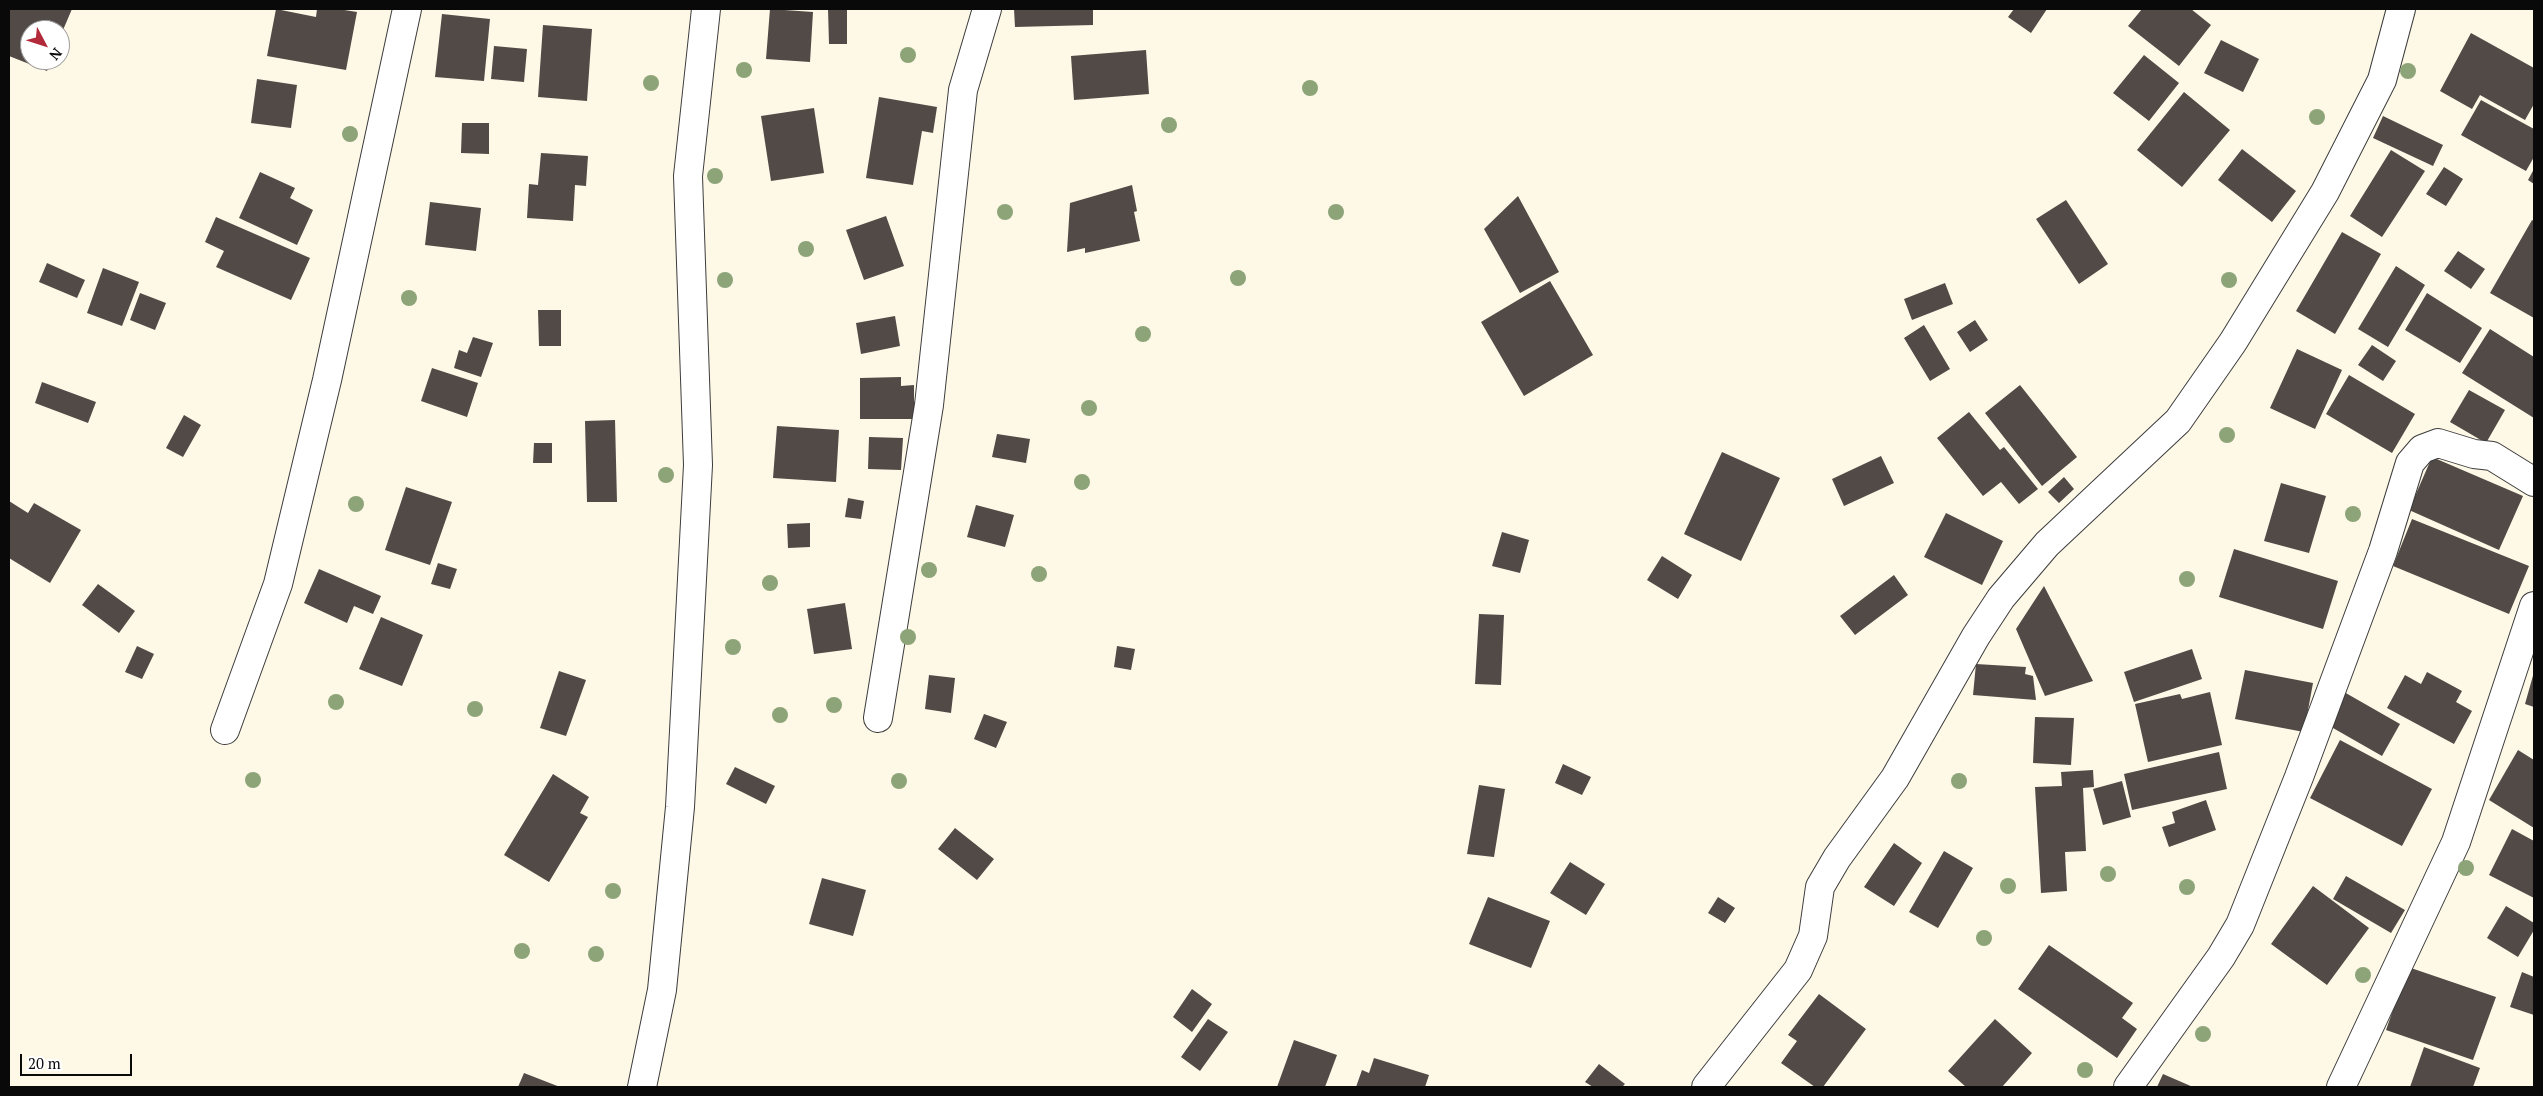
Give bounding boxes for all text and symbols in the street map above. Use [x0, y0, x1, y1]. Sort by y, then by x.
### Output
north arrow [20, 20, 70, 70]
text: N [45, 44, 67, 64]
scale bar [22, 1044, 135, 1076]
text: 20 m [28, 1053, 61, 1073]

